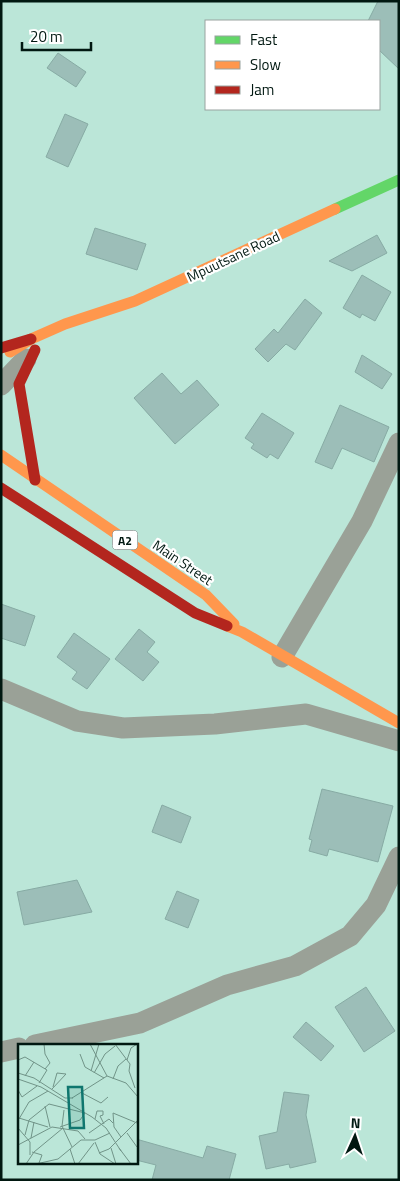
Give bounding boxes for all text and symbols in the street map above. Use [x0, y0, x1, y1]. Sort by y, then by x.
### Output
scale bar [22, 20, 91, 52]
legend [205, 20, 380, 110]
text: 20 m [30, 25, 63, 48]
text: Fast [250, 28, 278, 51]
text: Slow [250, 53, 281, 76]
text: Jam [250, 78, 274, 101]
street label: Mpuutsane Road [183, 225, 283, 287]
road number: A2 [112, 530, 138, 550]
street label: Main Street [149, 534, 217, 590]
inset map [18, 1044, 138, 1164]
north arrow [330, 1111, 380, 1161]
text: N [350, 1112, 361, 1133]

